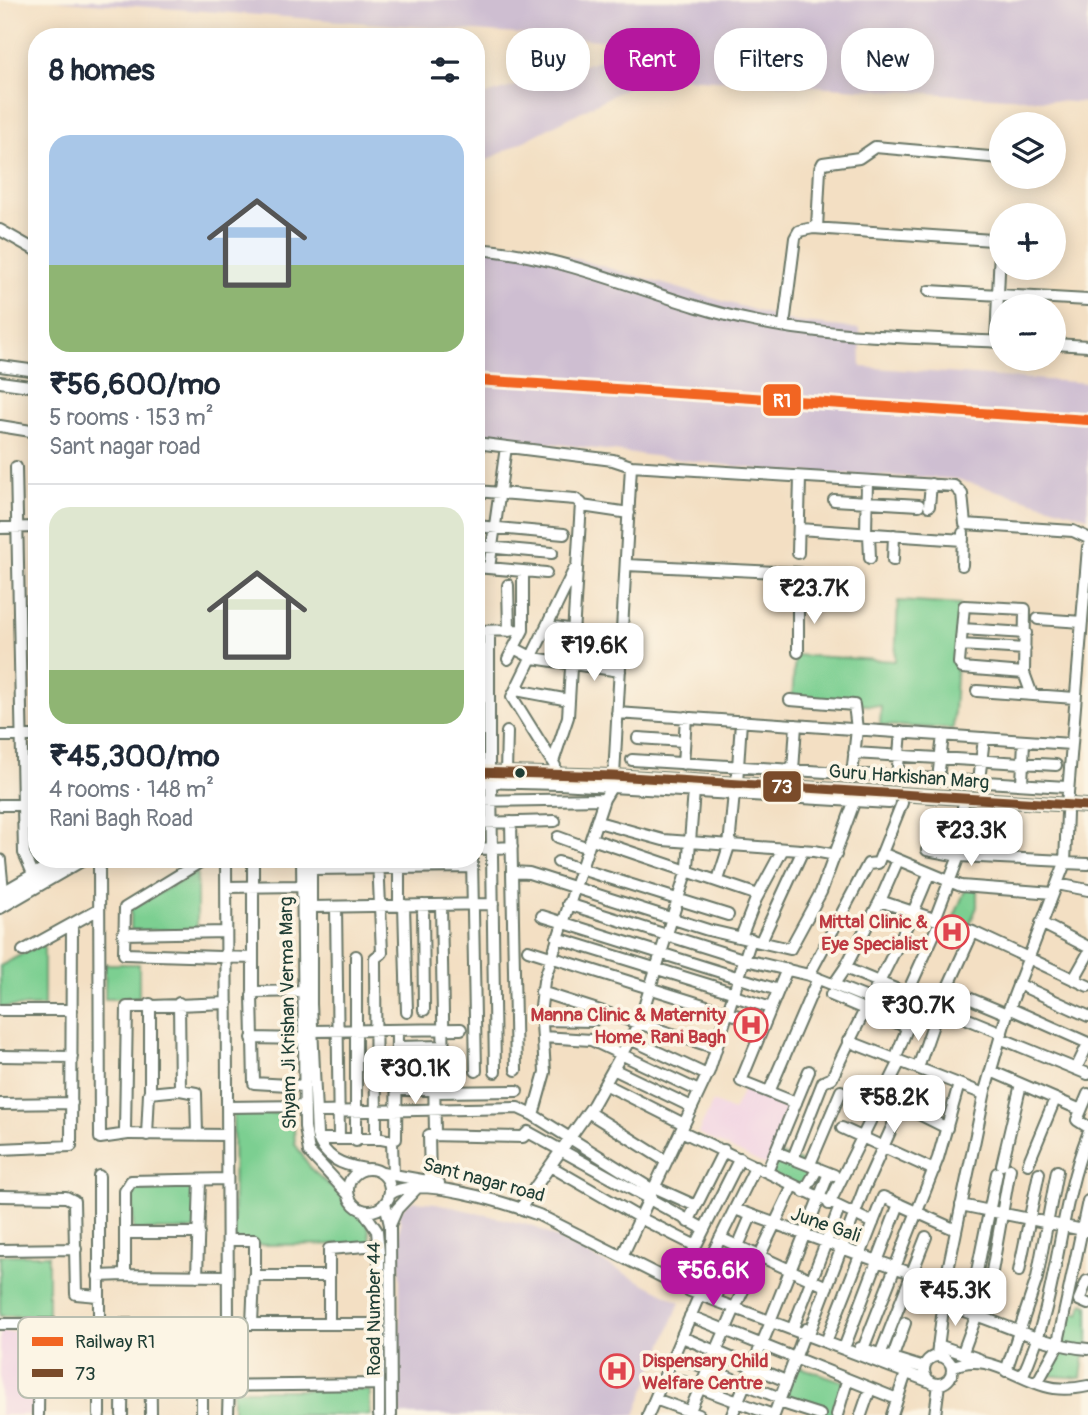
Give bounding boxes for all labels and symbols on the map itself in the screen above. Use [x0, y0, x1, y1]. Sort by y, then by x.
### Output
line badge: R1 [762, 383, 802, 417]
text: R1 [773, 389, 791, 413]
pin: ₹23.7K [757, 566, 871, 626]
pin: ₹19.6K [537, 624, 651, 683]
street label: Guru Harkishan Marg [828, 759, 990, 795]
unlabelled marker [513, 766, 527, 780]
line badge: 73 [762, 770, 802, 803]
text: 73 [772, 775, 792, 799]
pin: ₹23.3K [914, 808, 1028, 868]
street label: Shyam Ji Krishan Verma Marg [274, 896, 302, 1130]
place label: Mittal Clinic & Eye Specialist [819, 910, 929, 956]
hospital icon: Mittal Clinic & Eye Specialist [933, 913, 971, 951]
pin: ₹30.7K [861, 984, 975, 1043]
place label: Manna Clinic & Maternity Home, Rani Bagh [531, 1003, 727, 1049]
hospital icon: Manna Clinic & Maternity Home, Rani Bagh [732, 1006, 770, 1044]
pin: ₹30.1K [358, 1046, 472, 1106]
pin: ₹58.2K [837, 1076, 951, 1135]
street label: Sant nagar road [420, 1152, 547, 1208]
street label: June Gali [788, 1202, 864, 1248]
street label: Road Number 44 [362, 1242, 386, 1376]
pin: ₹56.6K [656, 1248, 770, 1308]
pin: ₹45.3K [898, 1268, 1012, 1328]
legend [18, 1317, 248, 1398]
text: Railway R1 [75, 1330, 155, 1354]
place label: Dispensary Child Welfare Centre [642, 1349, 769, 1395]
hospital icon: Dispensary Child Welfare Centre [598, 1352, 636, 1390]
text: 73 [75, 1362, 96, 1386]

